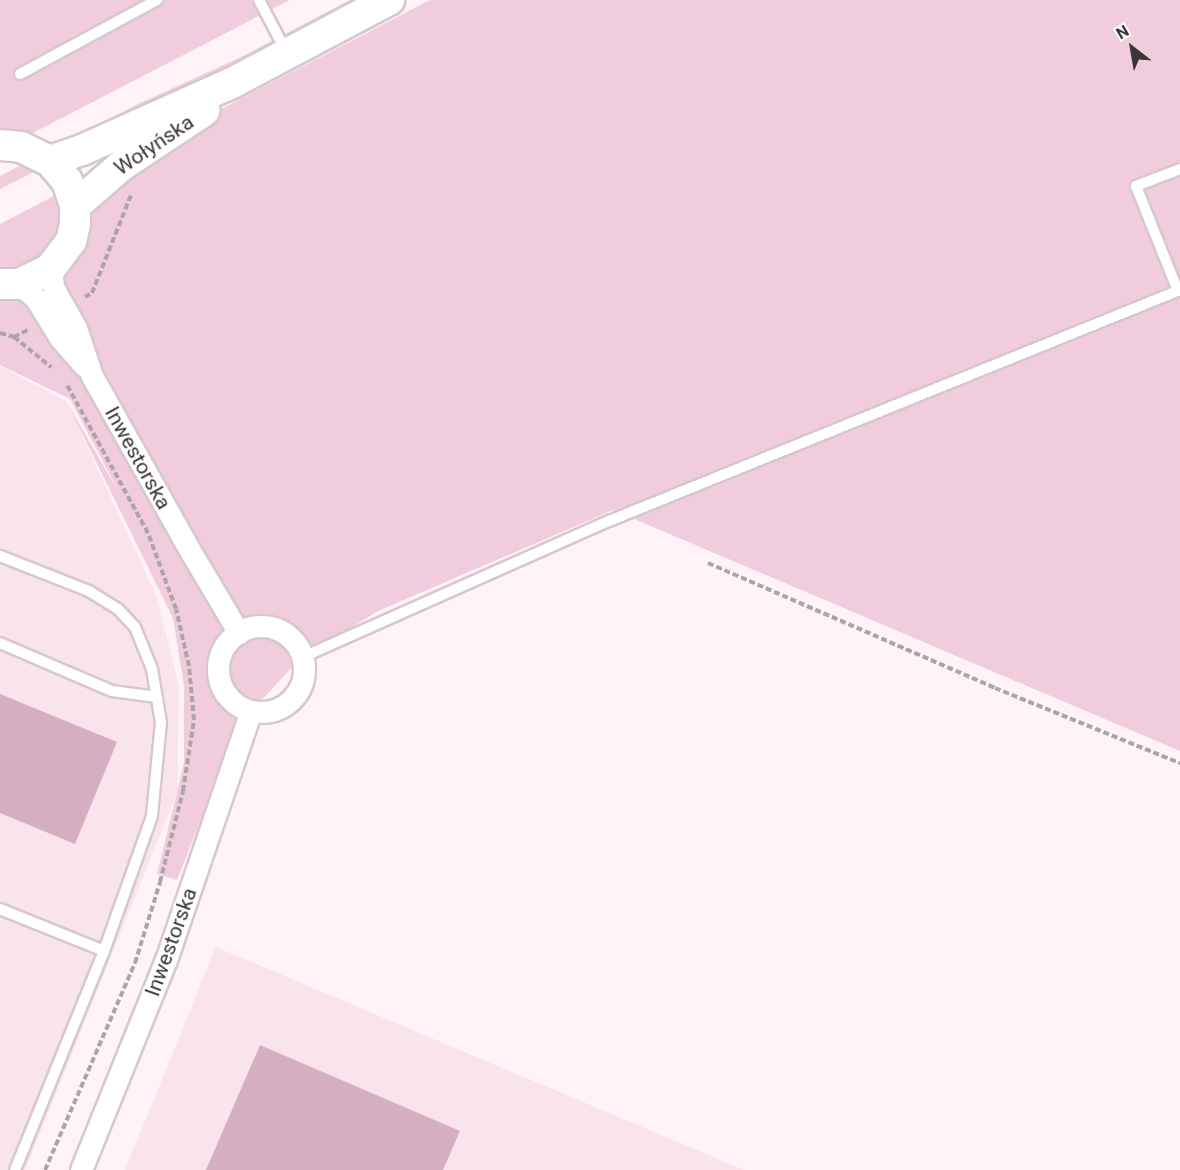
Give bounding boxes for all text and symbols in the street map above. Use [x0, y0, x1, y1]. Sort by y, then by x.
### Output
north arrow [1102, 18, 1162, 78]
text: N [1113, 21, 1132, 43]
street label: Wołyńska [109, 109, 199, 181]
street label: Inwestorska [99, 402, 177, 514]
street label: Inwestorska [140, 884, 202, 1000]

